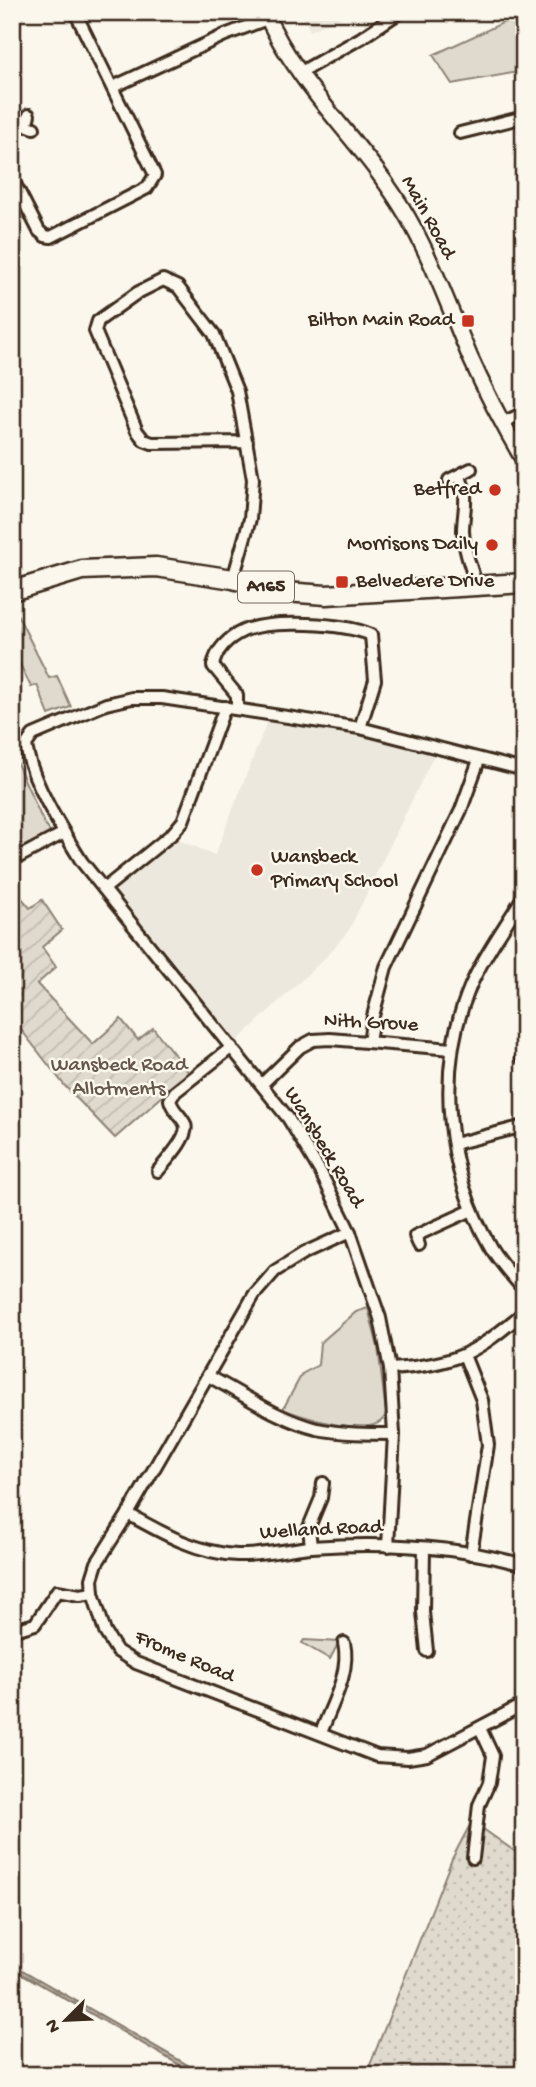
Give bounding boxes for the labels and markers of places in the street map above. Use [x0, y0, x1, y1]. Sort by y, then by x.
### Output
place label: Bilton Main Road [307, 309, 456, 334]
marker: Bilton Main Road [460, 313, 476, 329]
place label: Betfred [413, 478, 483, 503]
marker: Betfred [487, 482, 503, 498]
place label: Morrisons Daily [347, 533, 478, 558]
marker: Morrisons Daily [484, 537, 500, 553]
place label: Belvedere Drive [355, 570, 496, 595]
marker: Belvedere Drive [334, 574, 350, 590]
place label: Wansbeck Primary School [270, 846, 398, 895]
marker: Wansbeck Primary School [249, 862, 265, 878]

